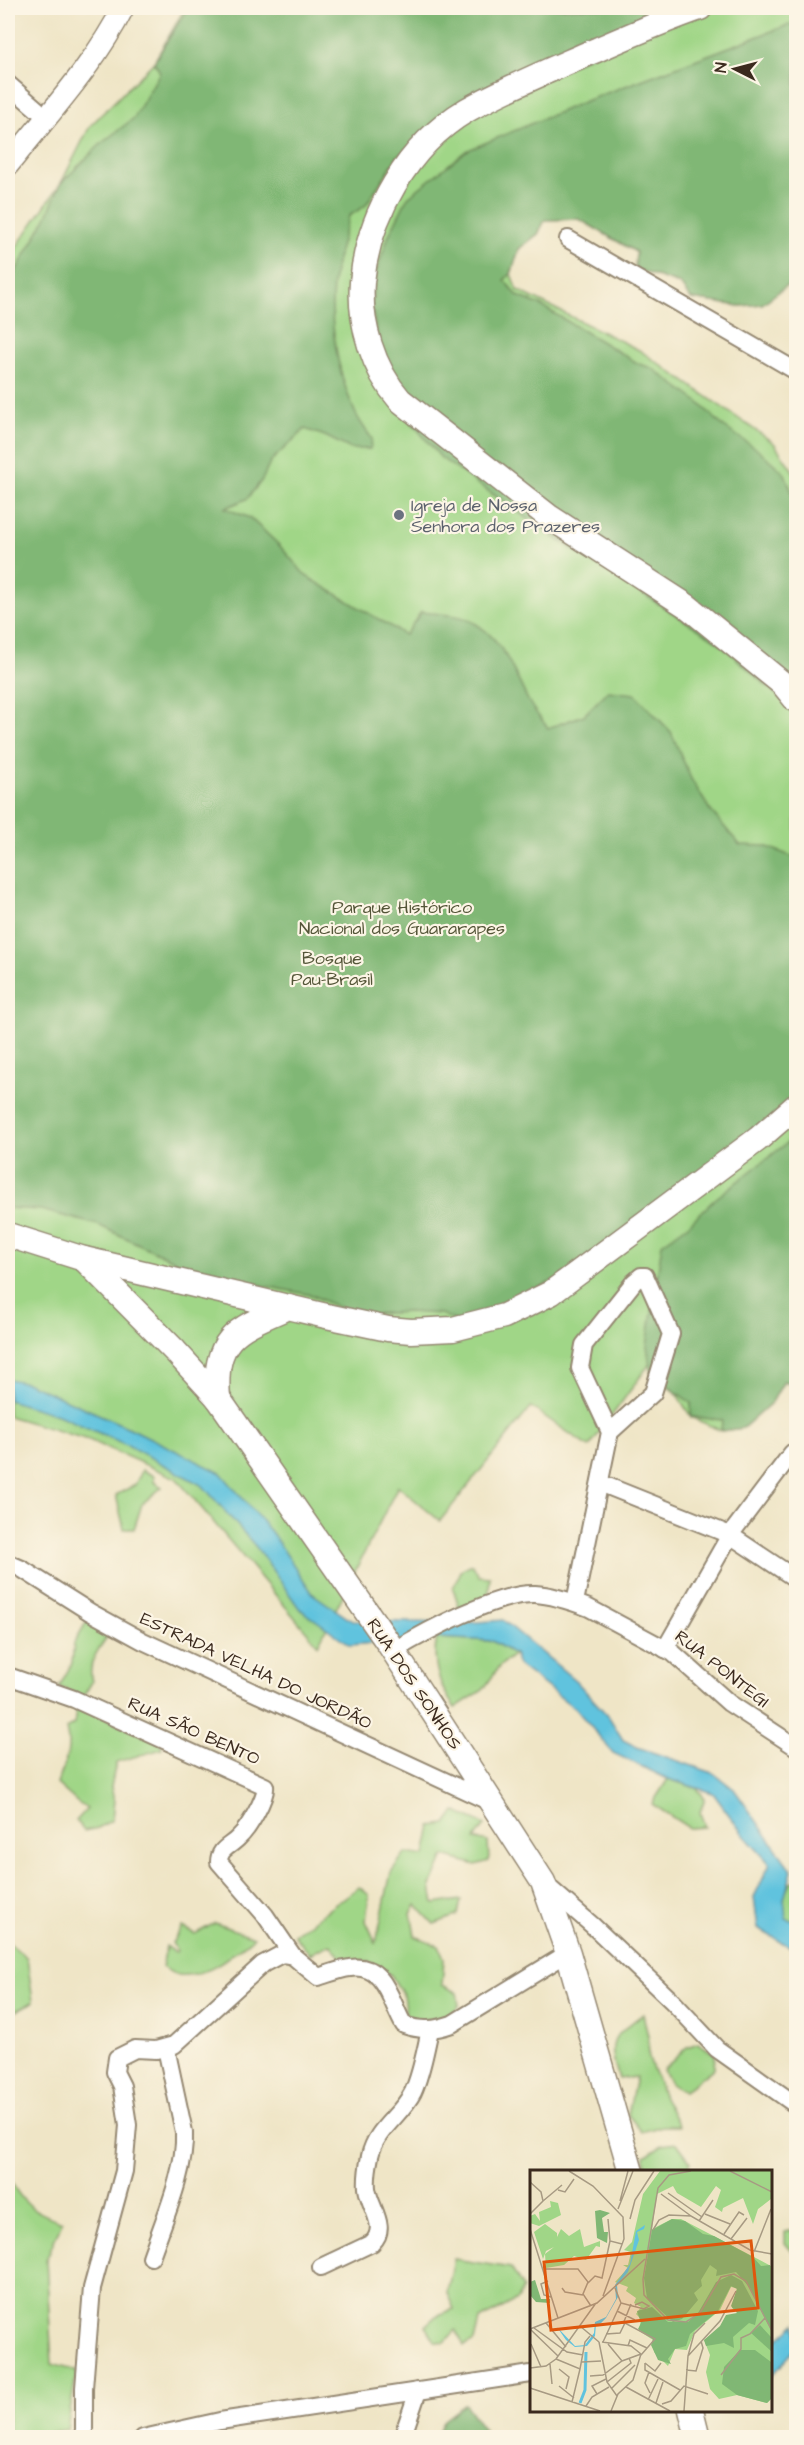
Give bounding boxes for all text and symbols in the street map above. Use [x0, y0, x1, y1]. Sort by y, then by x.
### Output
north arrow [705, 39, 765, 99]
text: N [710, 61, 733, 74]
place label: Igreja de Nossa Senhora dos Prazeres [411, 493, 600, 539]
marker: Igreja de Nossa Senhora dos Prazeres [392, 508, 406, 522]
park label: Parque Histórico Nacional dos Guararapes [299, 895, 505, 941]
park label: Bosque Pau-Brasil [291, 946, 373, 992]
street label: ESTRADA VELHA DO JORDÃO [136, 1606, 376, 1736]
street label: RUA DOS SONHOS [361, 1613, 467, 1755]
street label: RUA PONTEGI [670, 1624, 774, 1714]
street label: RUA SÃO BENTO [124, 1691, 264, 1771]
inset map [530, 2170, 771, 2412]

